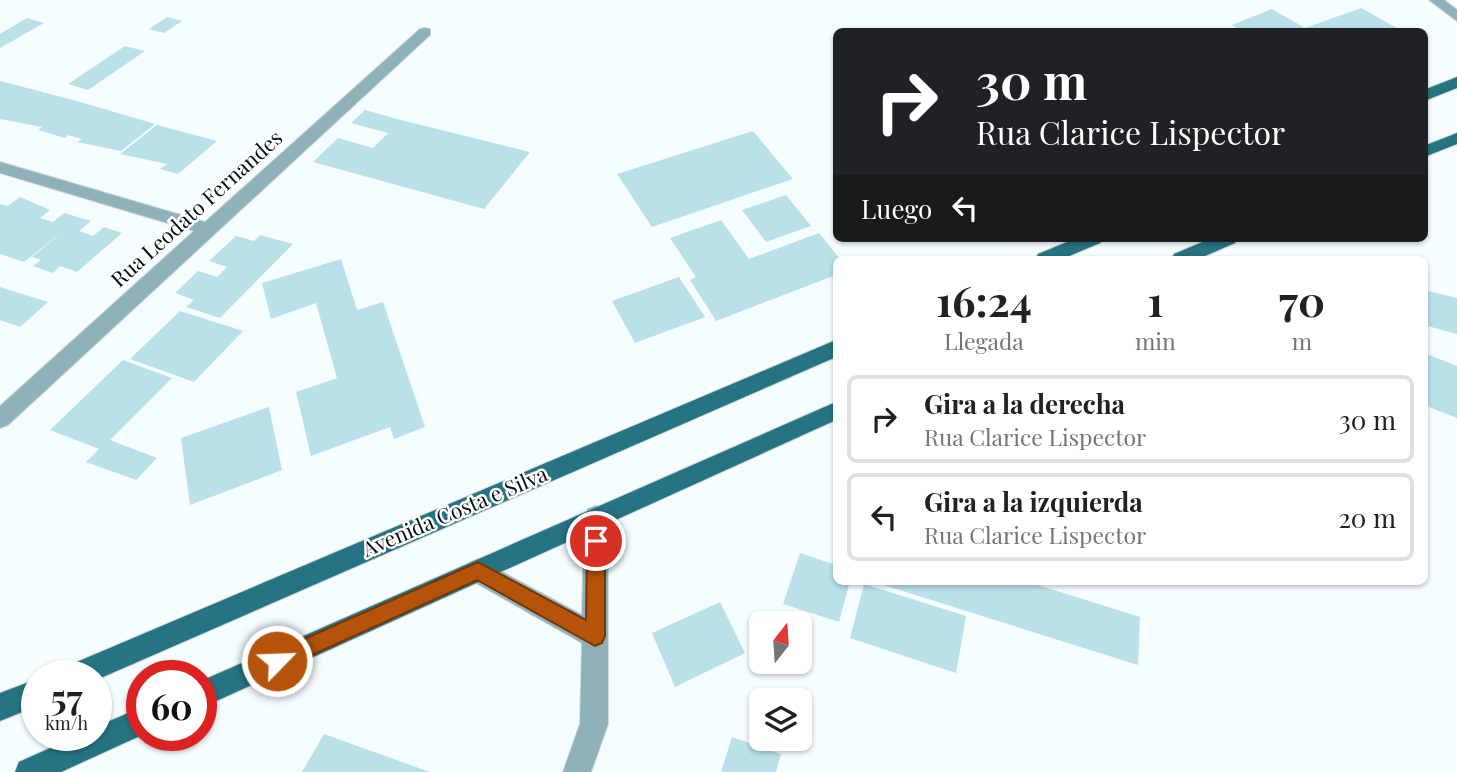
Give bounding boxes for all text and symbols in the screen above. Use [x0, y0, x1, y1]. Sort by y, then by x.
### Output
text: 30 m [976, 47, 1087, 112]
icon: right [861, 56, 952, 147]
text: Rua Clarice Lispector [976, 110, 1285, 153]
street label: Rua Leodato Fernandes [104, 123, 287, 292]
icon: left [946, 189, 984, 227]
text: Luego [861, 191, 932, 226]
text: 16:24 [936, 272, 1032, 328]
text: 1 [1147, 272, 1163, 328]
text: 70 [1279, 272, 1325, 328]
text: Llegada [944, 325, 1024, 356]
text: min [1135, 325, 1176, 356]
text: m [1292, 325, 1312, 356]
text: Gira a la derecha [924, 386, 1125, 421]
icon: right [865, 400, 903, 438]
text: 30 m [1339, 402, 1396, 437]
text: Rua Clarice Lispector [924, 421, 1146, 452]
street label: Avenida Costa e Silva [356, 458, 552, 562]
text: Gira a la izquierda [924, 484, 1143, 519]
icon: left [865, 498, 903, 536]
text: 20 m [1338, 500, 1396, 535]
pin [566, 511, 626, 571]
text: Rua Clarice Lispector [924, 519, 1146, 550]
icon: arrive [577, 522, 615, 560]
north arrow [749, 611, 812, 674]
map controls [749, 611, 812, 751]
position arrow [240, 624, 314, 698]
speed limit sign: 60 [126, 660, 217, 751]
text: 57 [50, 673, 82, 720]
button: layers [749, 688, 812, 751]
text: km/h [45, 711, 88, 735]

